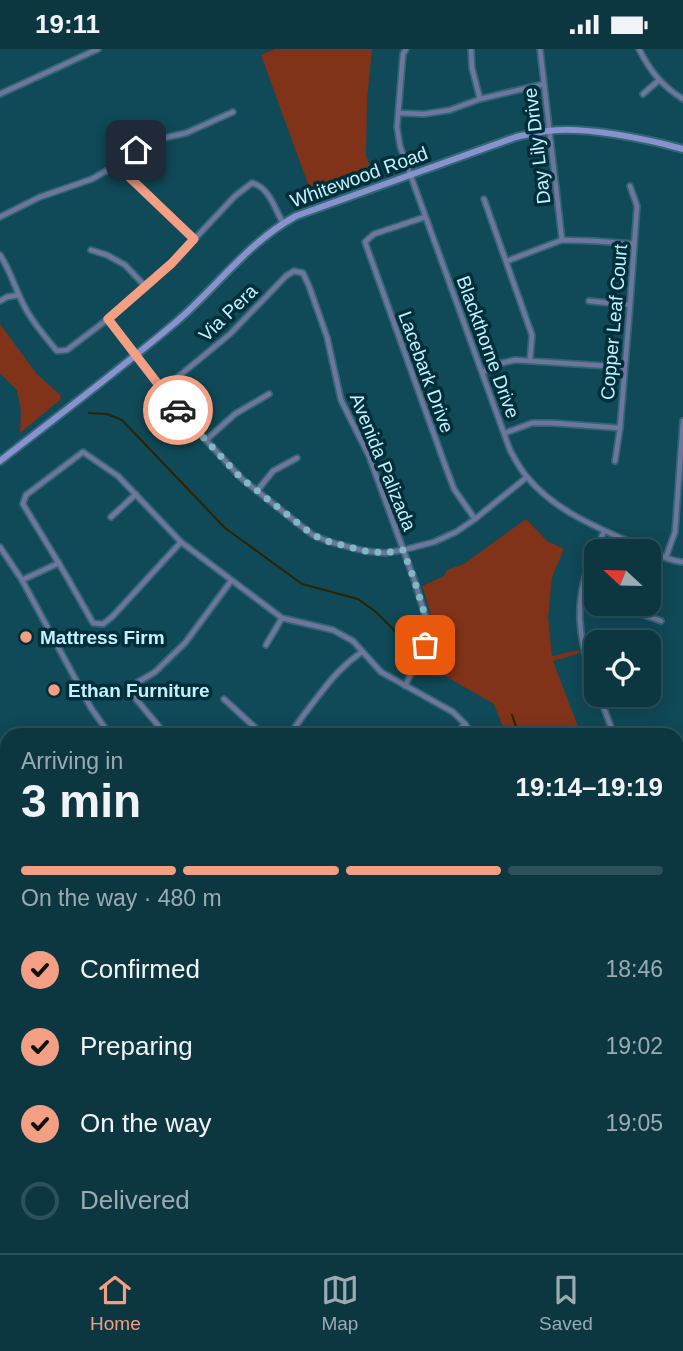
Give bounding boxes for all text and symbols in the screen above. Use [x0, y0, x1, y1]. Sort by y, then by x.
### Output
text: 19:11 [35, 9, 100, 39]
street label: Day Lily Drive [519, 87, 555, 205]
pin [106, 120, 166, 180]
icon: home [117, 131, 155, 169]
street label: Whitewood Road [287, 142, 431, 212]
street label: Copper Leaf Court [597, 243, 631, 401]
street label: Blackthorne Drive [452, 273, 524, 421]
street label: Via Pera [195, 280, 262, 346]
street label: Lacebark Drive [394, 308, 458, 436]
courier [143, 375, 213, 445]
street label: Avenida Palizada [346, 390, 420, 534]
icon: car [159, 391, 197, 429]
north arrow [584, 539, 662, 616]
map controls [584, 539, 661, 707]
pin [395, 615, 455, 675]
icon: bag [406, 626, 444, 664]
place label: Mattress Firm [40, 627, 165, 648]
marker: Mattress Firm [18, 629, 34, 645]
button: locate [584, 630, 661, 707]
place label: Ethan Furniture [68, 680, 209, 701]
marker: Ethan Furniture [46, 682, 62, 698]
text: Arriving in [21, 748, 123, 774]
text: 19:14–19:19 [516, 772, 663, 802]
text: 3 min [21, 775, 141, 827]
text: On the way · 480 m [21, 885, 222, 911]
icon: check [21, 951, 59, 989]
text: Confirmed [80, 954, 200, 984]
text: 18:46 [605, 956, 663, 982]
icon: check [21, 1028, 59, 1066]
text: Preparing [80, 1031, 193, 1061]
text: 19:02 [605, 1033, 663, 1059]
icon: check [21, 1105, 59, 1143]
text: On the way [80, 1108, 212, 1138]
text: 19:05 [605, 1110, 663, 1136]
text: Delivered [80, 1185, 190, 1215]
tab: Home [90, 1271, 141, 1335]
tab: Map [321, 1271, 359, 1335]
tab: Saved [539, 1271, 593, 1335]

